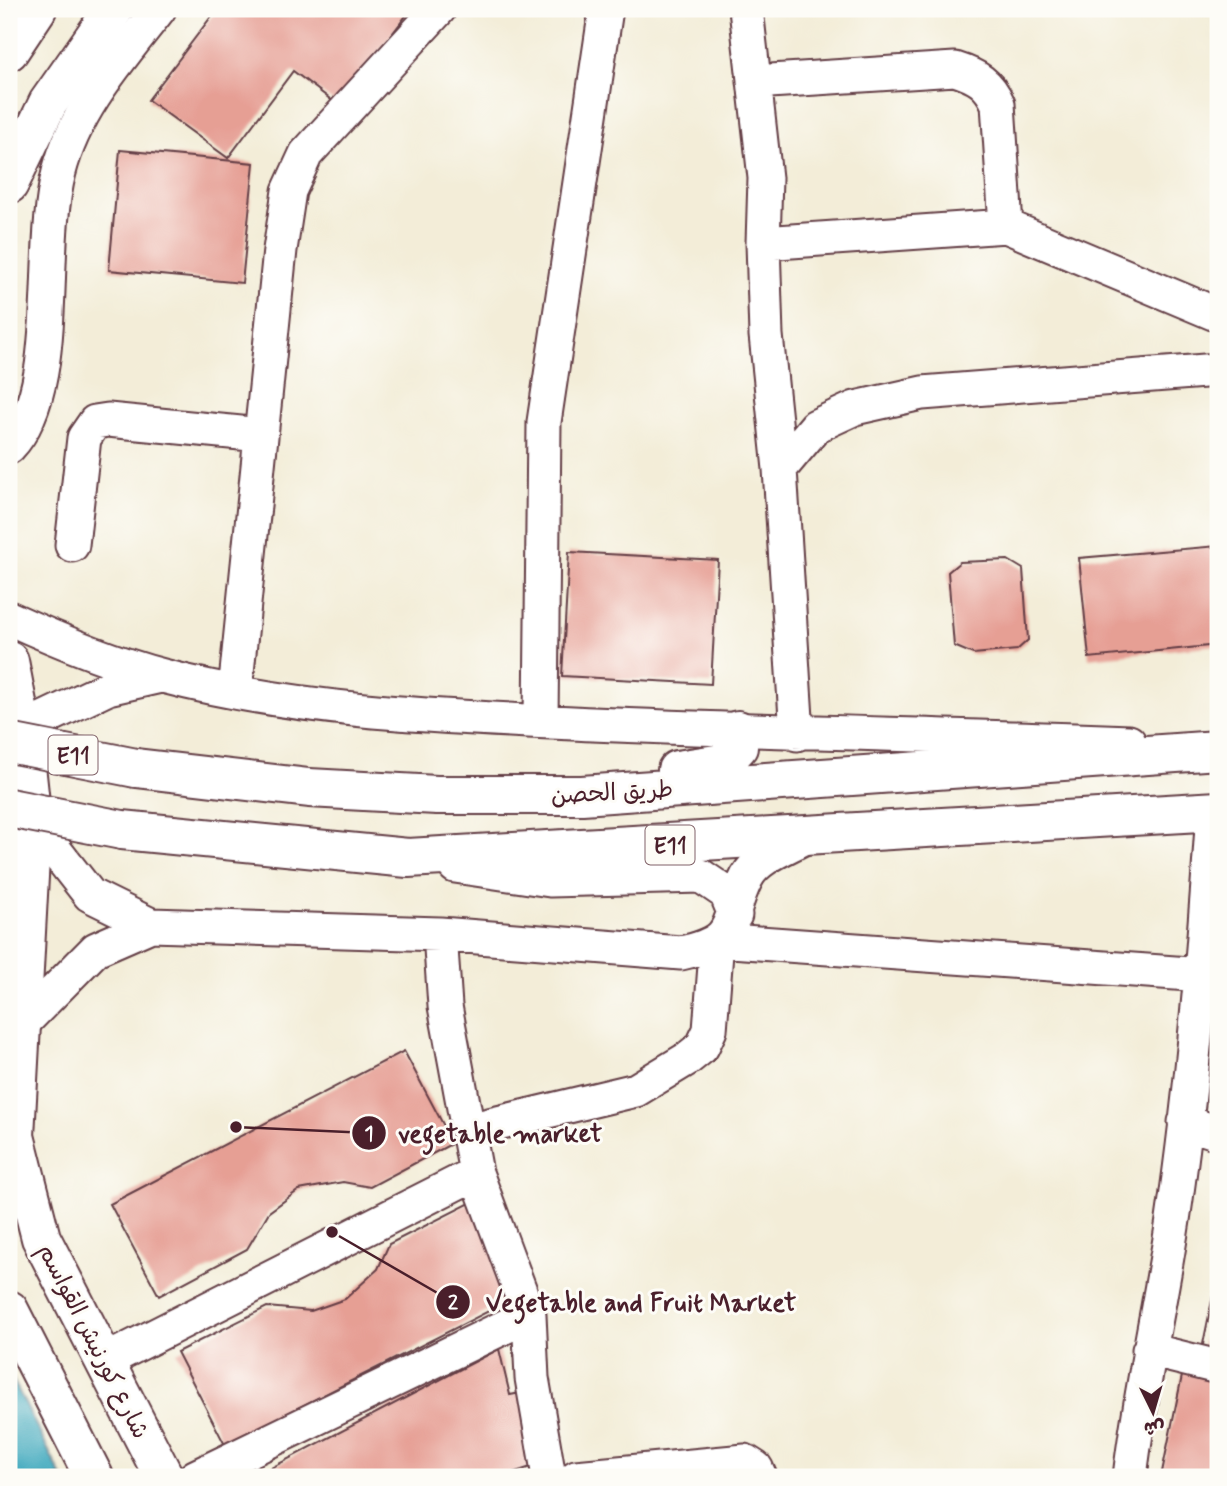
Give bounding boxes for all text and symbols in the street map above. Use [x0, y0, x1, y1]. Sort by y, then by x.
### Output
road number: E11 [48, 736, 98, 775]
street label: طريق الحصن [550, 775, 674, 812]
road number: E11 [646, 825, 694, 864]
callout: vegetable market [352, 1109, 614, 1156]
text: vegetable market [398, 1118, 602, 1155]
text: 1 [364, 1120, 374, 1148]
street label: شارع كورنيش القواسم [29, 1239, 155, 1445]
callout: Vegetable and Fruit Market [435, 1278, 812, 1325]
text: Vegetable and Fruit Market [486, 1287, 796, 1324]
text: 2 [448, 1289, 459, 1317]
north arrow [1118, 1378, 1188, 1448]
text: ش [1143, 1414, 1166, 1441]

